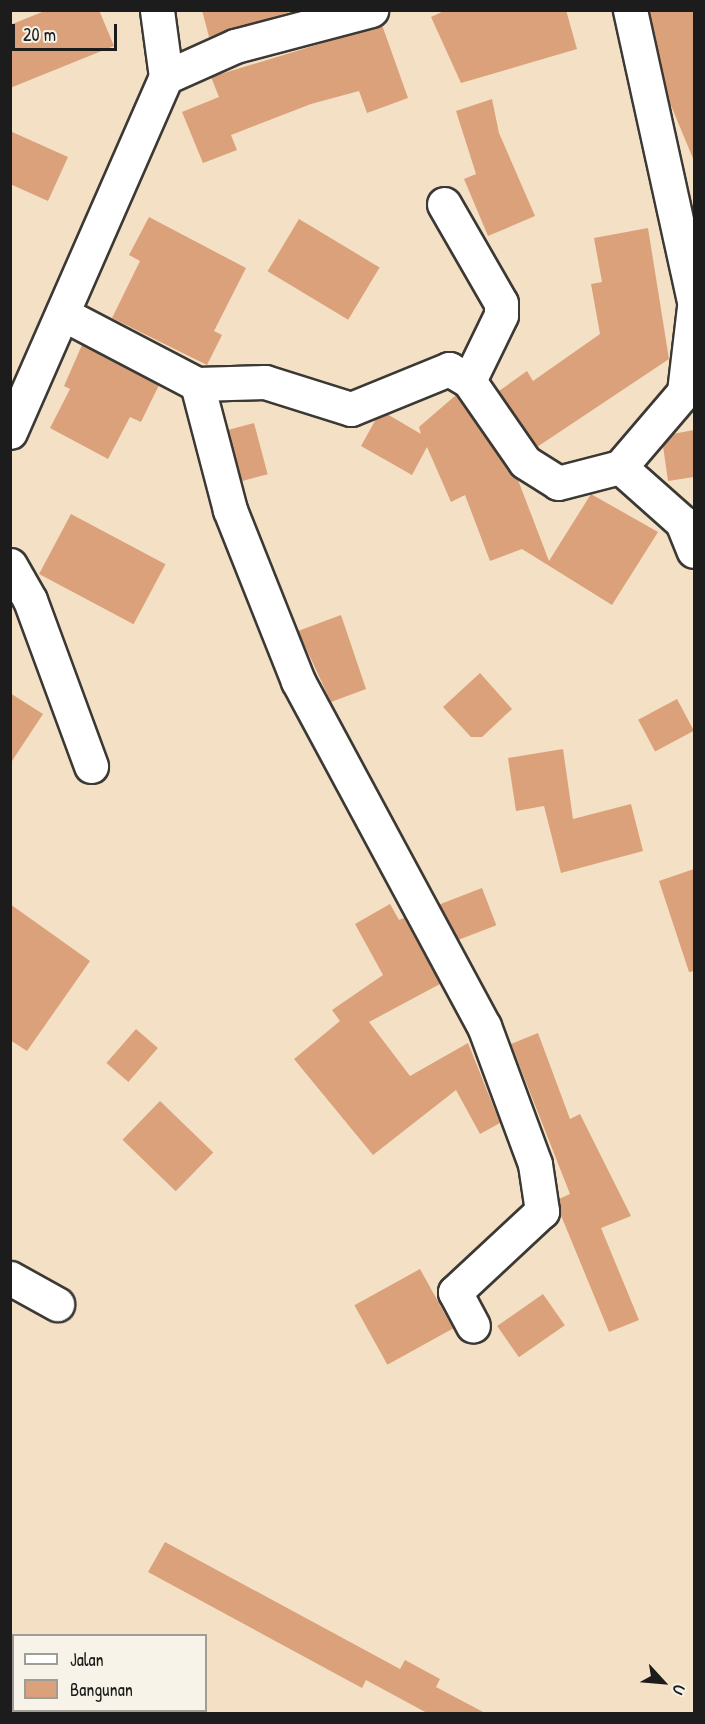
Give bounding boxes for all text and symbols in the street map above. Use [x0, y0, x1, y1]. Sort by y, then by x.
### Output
scale bar [15, 12, 120, 50]
text: 20 m [23, 22, 56, 47]
legend [12, 1634, 207, 1712]
text: Jalan [70, 1647, 104, 1672]
north arrow [633, 1652, 693, 1712]
text: Bangunan [70, 1677, 133, 1702]
text: U [667, 1681, 691, 1699]

